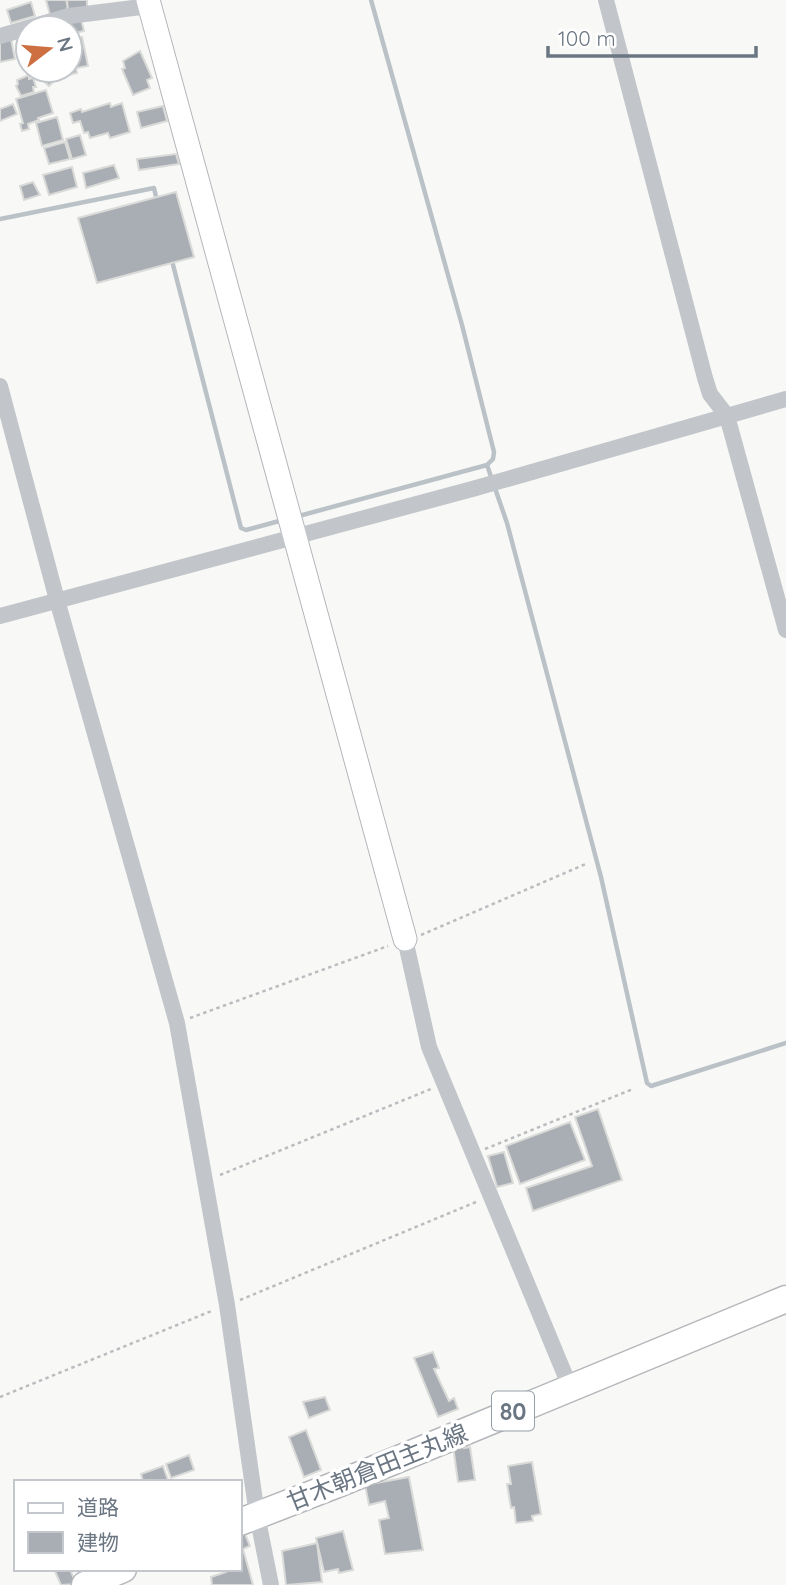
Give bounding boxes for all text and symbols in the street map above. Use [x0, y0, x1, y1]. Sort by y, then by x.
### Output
north arrow [14, 14, 84, 84]
scale bar [548, 14, 756, 58]
text: 100 m [558, 25, 616, 51]
text: N [52, 34, 79, 54]
road number: 80 [492, 1392, 534, 1430]
street label: 甘木朝倉田主丸線 [282, 1417, 472, 1517]
legend [14, 1480, 242, 1571]
text: 道路 [77, 1494, 119, 1520]
text: 建物 [77, 1529, 119, 1555]

